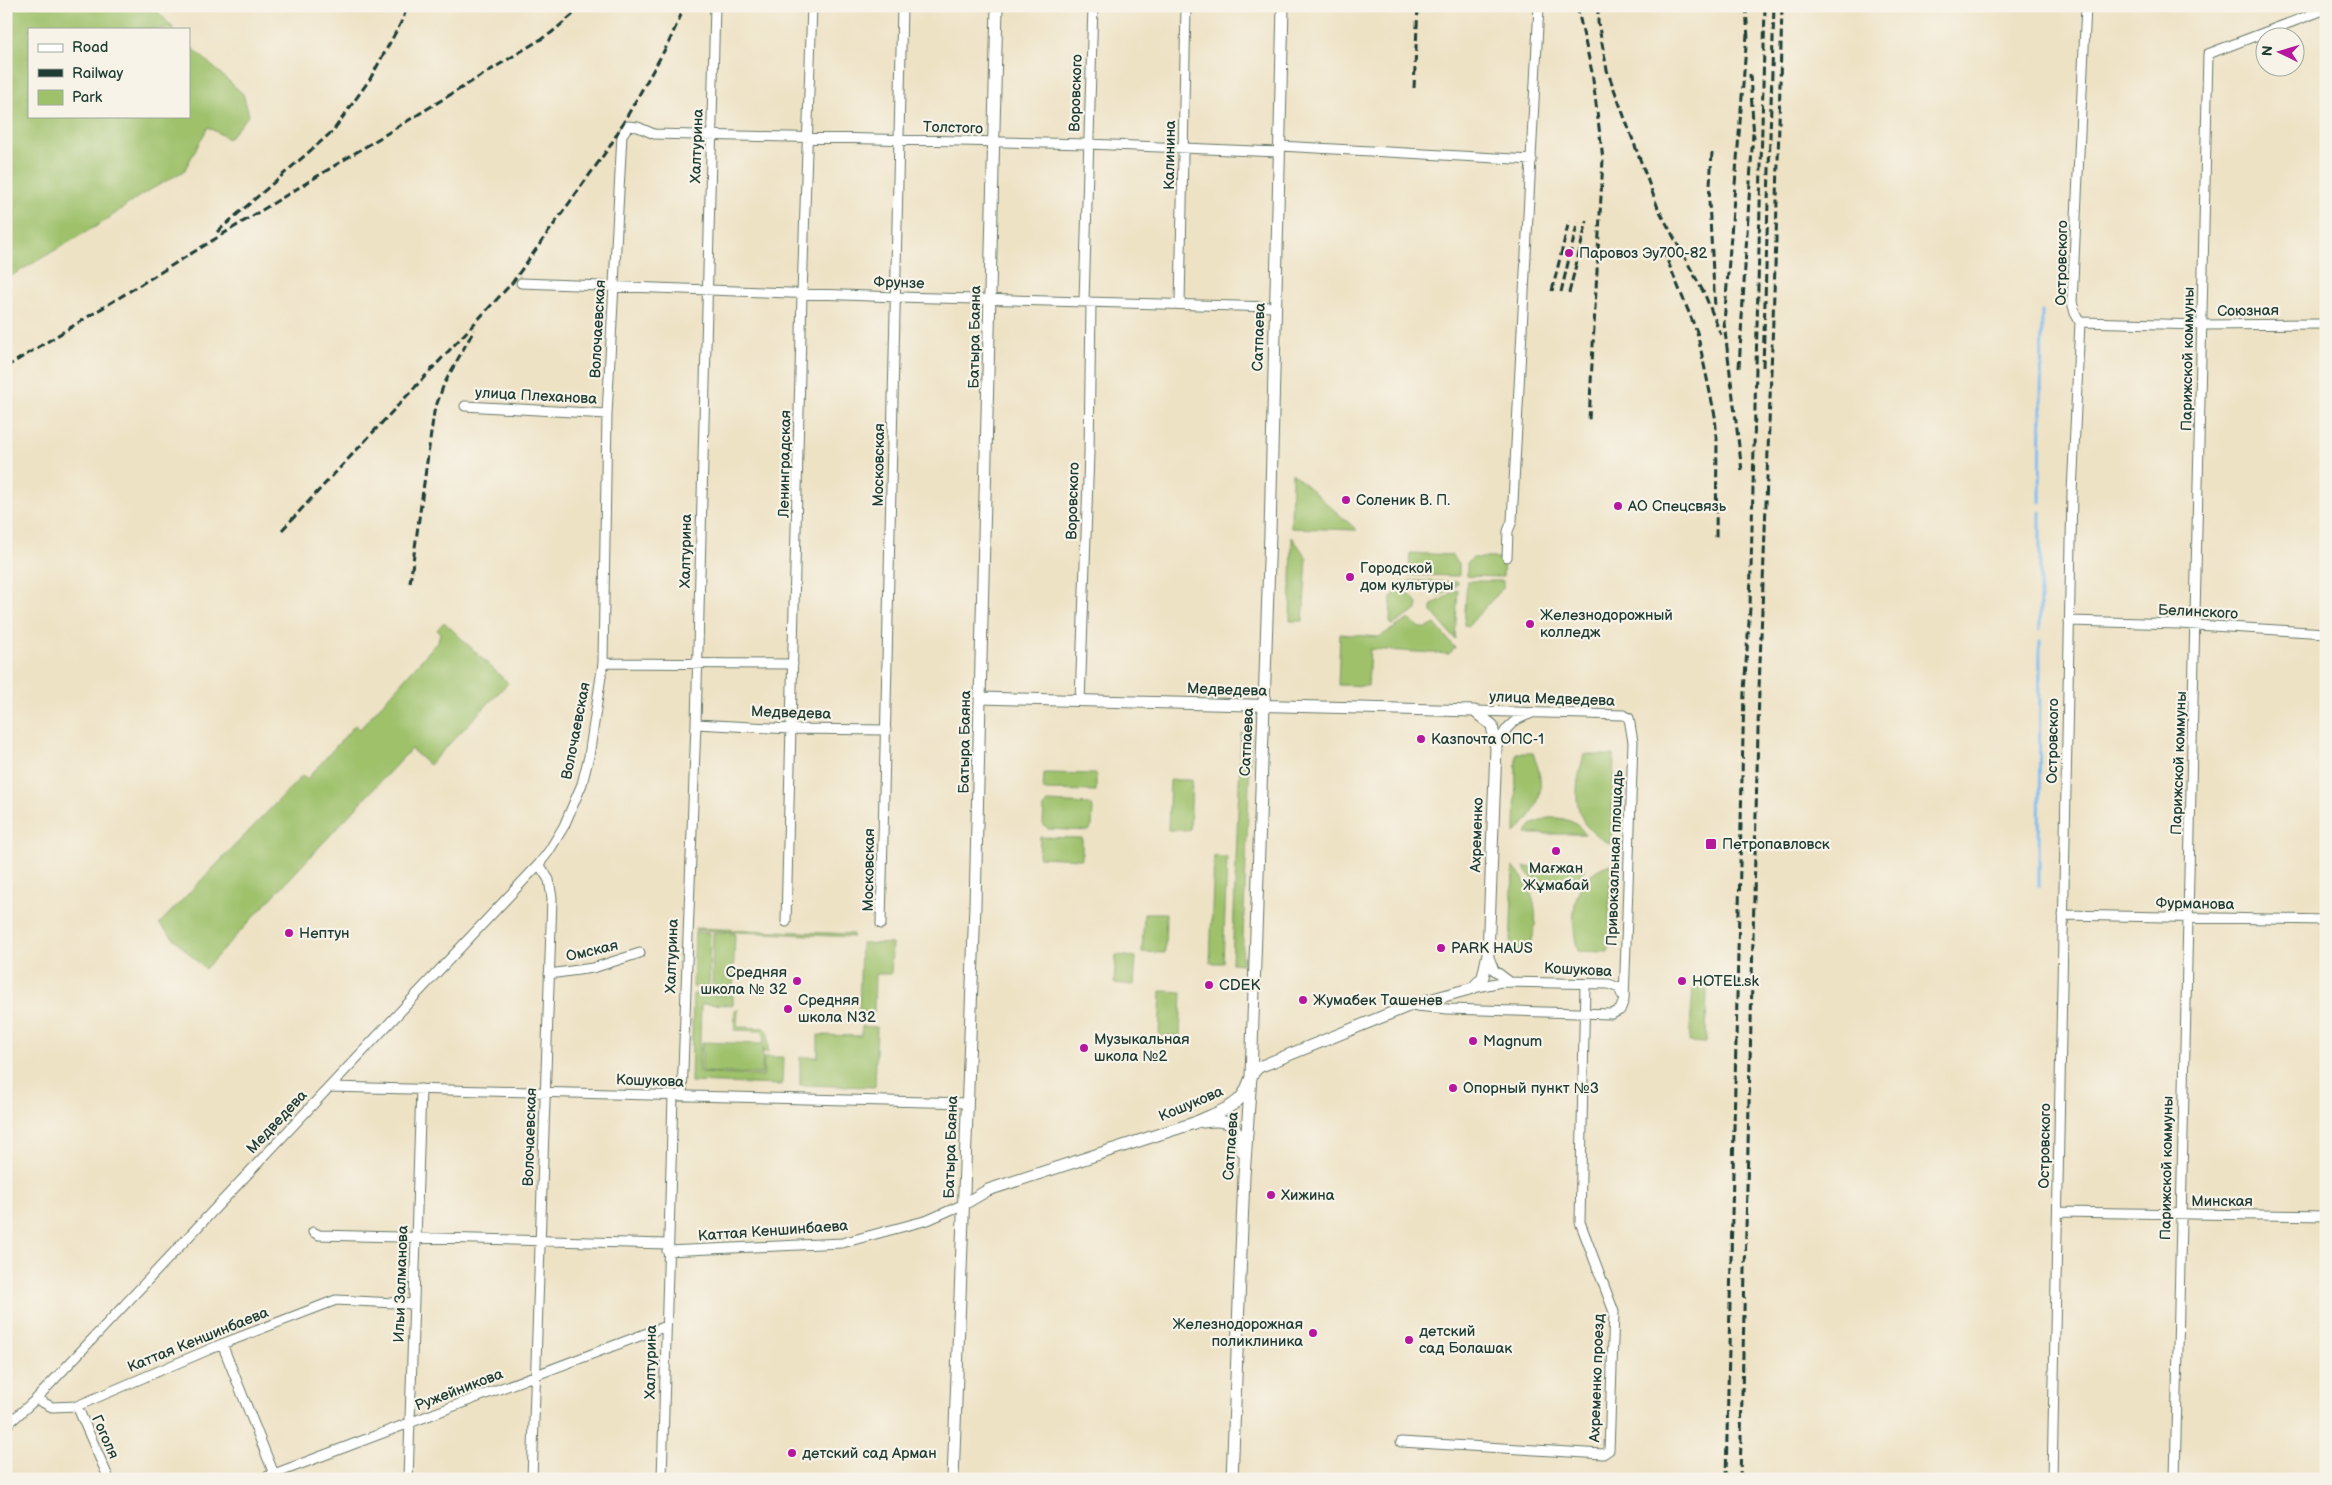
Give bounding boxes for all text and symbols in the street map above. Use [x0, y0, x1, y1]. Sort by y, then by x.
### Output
legend [28, 28, 190, 118]
north arrow [2254, 28, 2304, 78]
text: Road [72, 38, 108, 57]
text: N [2259, 45, 2276, 57]
street label: Воровского [1065, 54, 1087, 132]
text: Railway [72, 64, 123, 83]
text: Park [72, 88, 103, 107]
street label: Халтурина [686, 108, 708, 184]
street label: Толстого [923, 117, 984, 139]
street label: Калинина [1160, 120, 1180, 190]
street label: Островского [2052, 220, 2072, 306]
place label: Паровоз Эу700-82 [1579, 244, 1708, 263]
marker: Паровоз Эу700-82 [1563, 247, 1575, 259]
street label: Фрунзе [873, 273, 925, 293]
street label: Волочаевская [586, 279, 610, 379]
street label: Батыра Баяна [965, 285, 985, 389]
street label: Парижской коммуны [2177, 287, 2199, 431]
street label: Союзная [2217, 301, 2279, 321]
street label: Сатпаева [1248, 302, 1270, 372]
street label: улица Плеханова [474, 383, 598, 409]
street label: Ленинградская [775, 410, 795, 519]
street label: Московская [869, 423, 889, 507]
street label: Воровского [1062, 462, 1084, 540]
place label: Соленик В. П. [1356, 491, 1450, 510]
marker: Соленик В. П. [1340, 494, 1352, 506]
place label: АО Спецсвязь [1627, 497, 1727, 516]
marker: АО Спецсвязь [1612, 500, 1624, 512]
street label: Халтурина [676, 513, 696, 588]
place label: Городской дом культуры [1360, 559, 1454, 595]
marker: Городской дом культуры [1344, 571, 1356, 583]
street label: Белинского [2157, 600, 2239, 624]
place label: Железнодорожный колледж [1540, 606, 1673, 642]
marker: Железнодорожный колледж [1524, 618, 1536, 630]
street label: Медведева [1186, 679, 1268, 701]
street label: Волочаевская [557, 681, 595, 781]
street label: улица Медведева [1489, 687, 1615, 711]
street label: Батыра Баяна [955, 690, 975, 794]
street label: Парижской коммуны [2167, 691, 2191, 835]
street label: Островского [2043, 698, 2063, 784]
street label: Медведева [750, 702, 832, 724]
street label: Сатпаева [1236, 707, 1258, 777]
place label: Казпочта ОПС-1 [1431, 730, 1544, 749]
marker: Казпочта ОПС-1 [1415, 733, 1427, 745]
street label: Привокзальная площадь [1602, 769, 1628, 946]
street label: Ахременко [1466, 797, 1488, 874]
street label: Московская [859, 828, 879, 912]
place label: Петропавловск [1722, 835, 1830, 854]
marker: Петропавловск [1704, 837, 1718, 851]
marker: Мағжан Жұмабай [1550, 845, 1562, 857]
place label: Мағжан Жұмабай [1523, 859, 1589, 895]
street label: Фурманова [2155, 894, 2235, 914]
street label: Халтурина [661, 918, 683, 994]
place label: Нептун [299, 924, 350, 943]
marker: Нептун [283, 927, 295, 939]
street label: Омская [564, 936, 620, 966]
place label: PARK HAUS [1451, 939, 1533, 958]
marker: PARK HAUS [1435, 942, 1447, 954]
street label: Кошукова [1543, 959, 1613, 981]
place label: Средняя школа № 32 [700, 963, 787, 999]
place label: HOTEL.sk [1692, 972, 1760, 991]
marker: Средняя школа № 32 [791, 975, 803, 987]
marker: HOTEL.sk [1676, 975, 1688, 987]
place label: CDEK [1219, 976, 1260, 995]
marker: CDEK [1203, 979, 1215, 991]
place label: Средняя школа N32 [798, 991, 876, 1027]
place label: Жумабек Ташенев [1313, 991, 1443, 1010]
marker: Жумабек Ташенев [1297, 994, 1309, 1006]
marker: Средняя школа N32 [782, 1003, 794, 1015]
place label: Музыкальная школа №2 [1094, 1030, 1190, 1066]
place label: Magnum [1483, 1032, 1542, 1051]
marker: Magnum [1467, 1035, 1479, 1047]
marker: Музыкальная школа №2 [1078, 1042, 1090, 1054]
street label: Кошукова [616, 1070, 685, 1092]
place label: Опорный пункт №3 [1463, 1079, 1599, 1098]
street label: Кошукова [1156, 1082, 1226, 1126]
marker: Опорный пункт №3 [1447, 1082, 1459, 1094]
street label: Медведева [243, 1086, 311, 1158]
street label: Волочаевская [519, 1087, 541, 1187]
street label: Батыра Баяна [940, 1095, 962, 1199]
street label: Парижской коммуны [2156, 1096, 2178, 1240]
street label: Островского [2035, 1103, 2055, 1189]
street label: Сатпаева [1219, 1111, 1243, 1181]
place label: Хижина [1281, 1186, 1335, 1205]
marker: Хижина [1265, 1189, 1277, 1201]
street label: Минская [2191, 1192, 2253, 1211]
street label: Каттая Кеншинбаева [697, 1216, 849, 1246]
street label: Ильи Залманова [389, 1225, 413, 1343]
street label: Каттая Кеншинбаева [125, 1303, 271, 1377]
street label: Ахременко проезд [1585, 1313, 1609, 1444]
place label: Железнодорожная поликлиника [1172, 1315, 1303, 1351]
place label: детский сад Болашак [1419, 1322, 1512, 1358]
street label: Халтурина [641, 1324, 661, 1399]
marker: Железнодорожная поликлиника [1307, 1327, 1319, 1339]
marker: детский сад Болашак [1403, 1334, 1415, 1346]
street label: Ружейникова [412, 1364, 506, 1416]
street label: Гоголя [87, 1412, 123, 1462]
place label: детский сад Арман [802, 1444, 937, 1463]
marker: детский сад Арман [786, 1447, 798, 1459]

